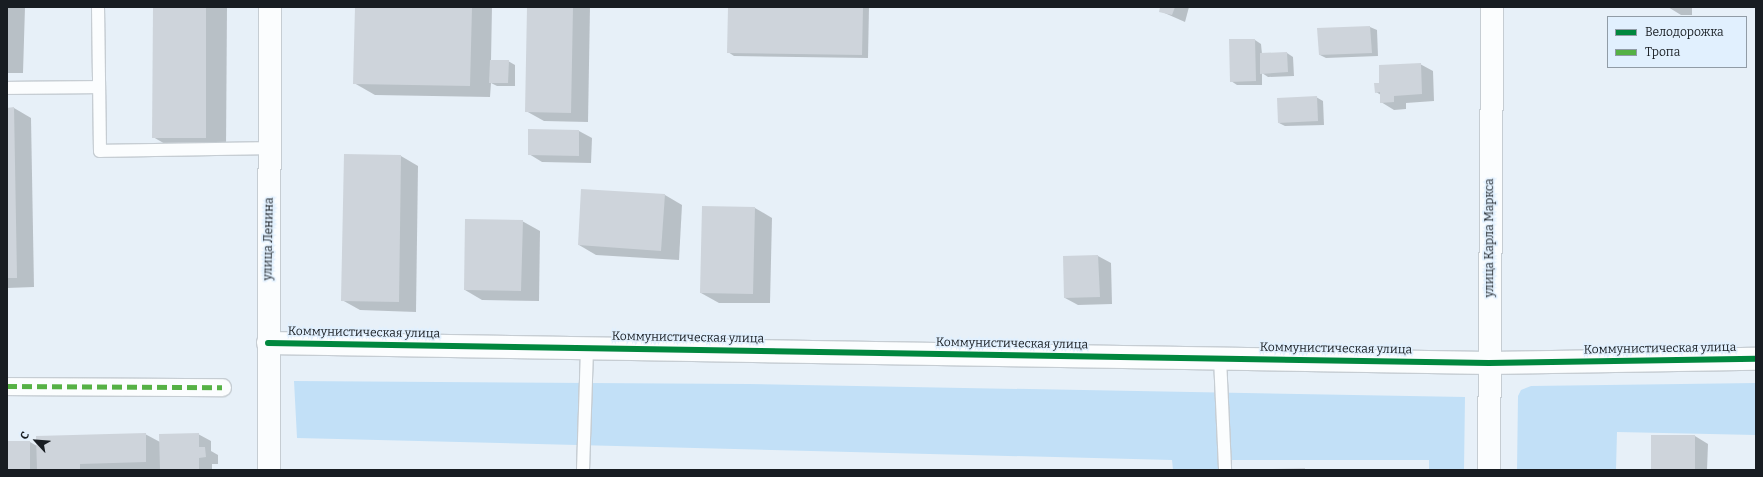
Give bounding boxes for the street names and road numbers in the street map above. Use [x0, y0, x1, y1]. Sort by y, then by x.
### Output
street label: улица Карла Маркса [1483, 179, 1497, 297]
street label: улица Ленина [261, 197, 277, 281]
street label: Коммунистическая улица [288, 324, 440, 342]
street label: Коммунистическая улица [612, 329, 764, 347]
street label: Коммунистическая улица [936, 335, 1088, 353]
street label: Коммунистическая улица [1260, 340, 1412, 358]
street label: Коммунистическая улица [1584, 340, 1736, 358]

